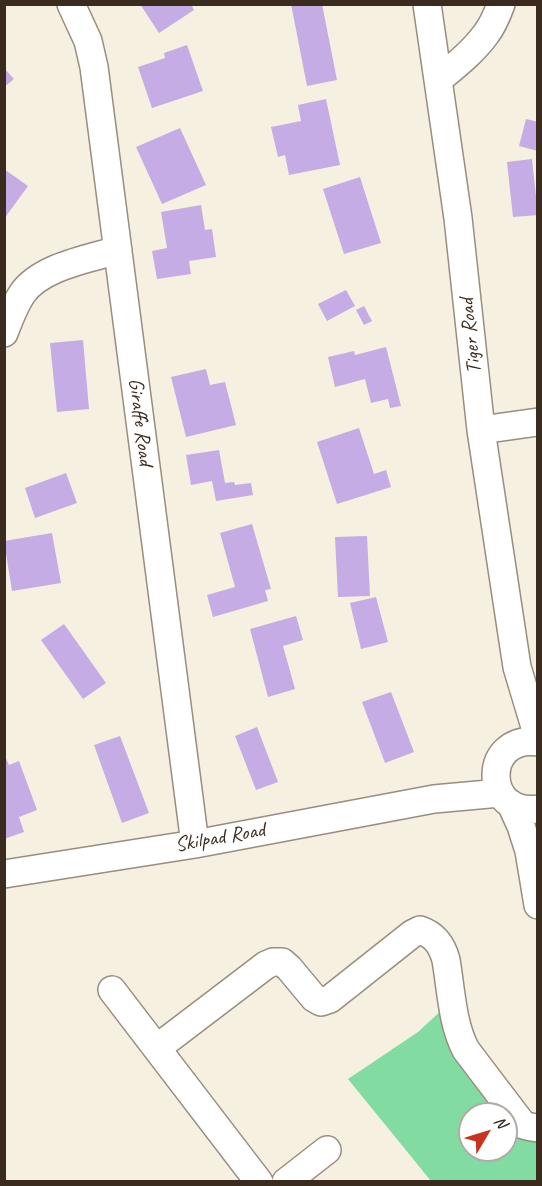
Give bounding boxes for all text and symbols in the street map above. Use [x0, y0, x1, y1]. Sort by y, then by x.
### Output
street label: Tiger Road [455, 297, 487, 375]
street label: Giraffe Road [122, 377, 158, 467]
street label: Skilpad Road [173, 818, 267, 858]
north arrow [458, 1102, 518, 1162]
text: N [490, 1112, 512, 1132]

